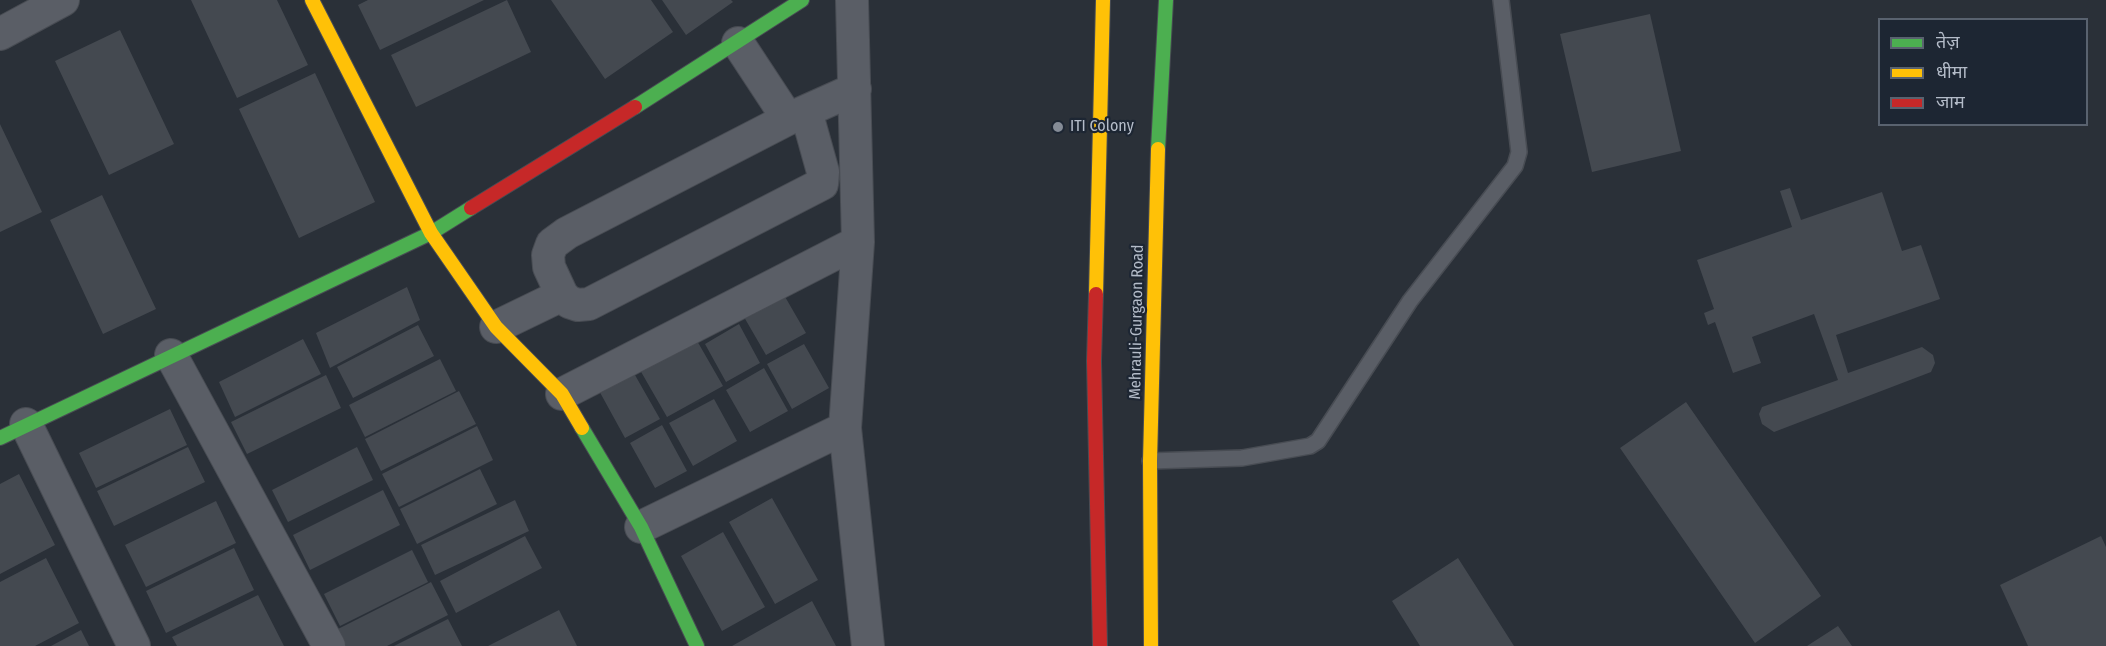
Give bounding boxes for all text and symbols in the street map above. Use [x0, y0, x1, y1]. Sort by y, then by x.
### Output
legend [1878, 18, 2088, 126]
text: तेज़ [1936, 31, 1960, 53]
text: धीमा [1936, 61, 1967, 83]
text: जाम [1936, 91, 1965, 113]
place label: ITI Colony [1070, 117, 1134, 137]
marker: ITI Colony [1051, 120, 1065, 134]
street label: Mehrauli-Gurgaon Road [1126, 244, 1148, 400]

